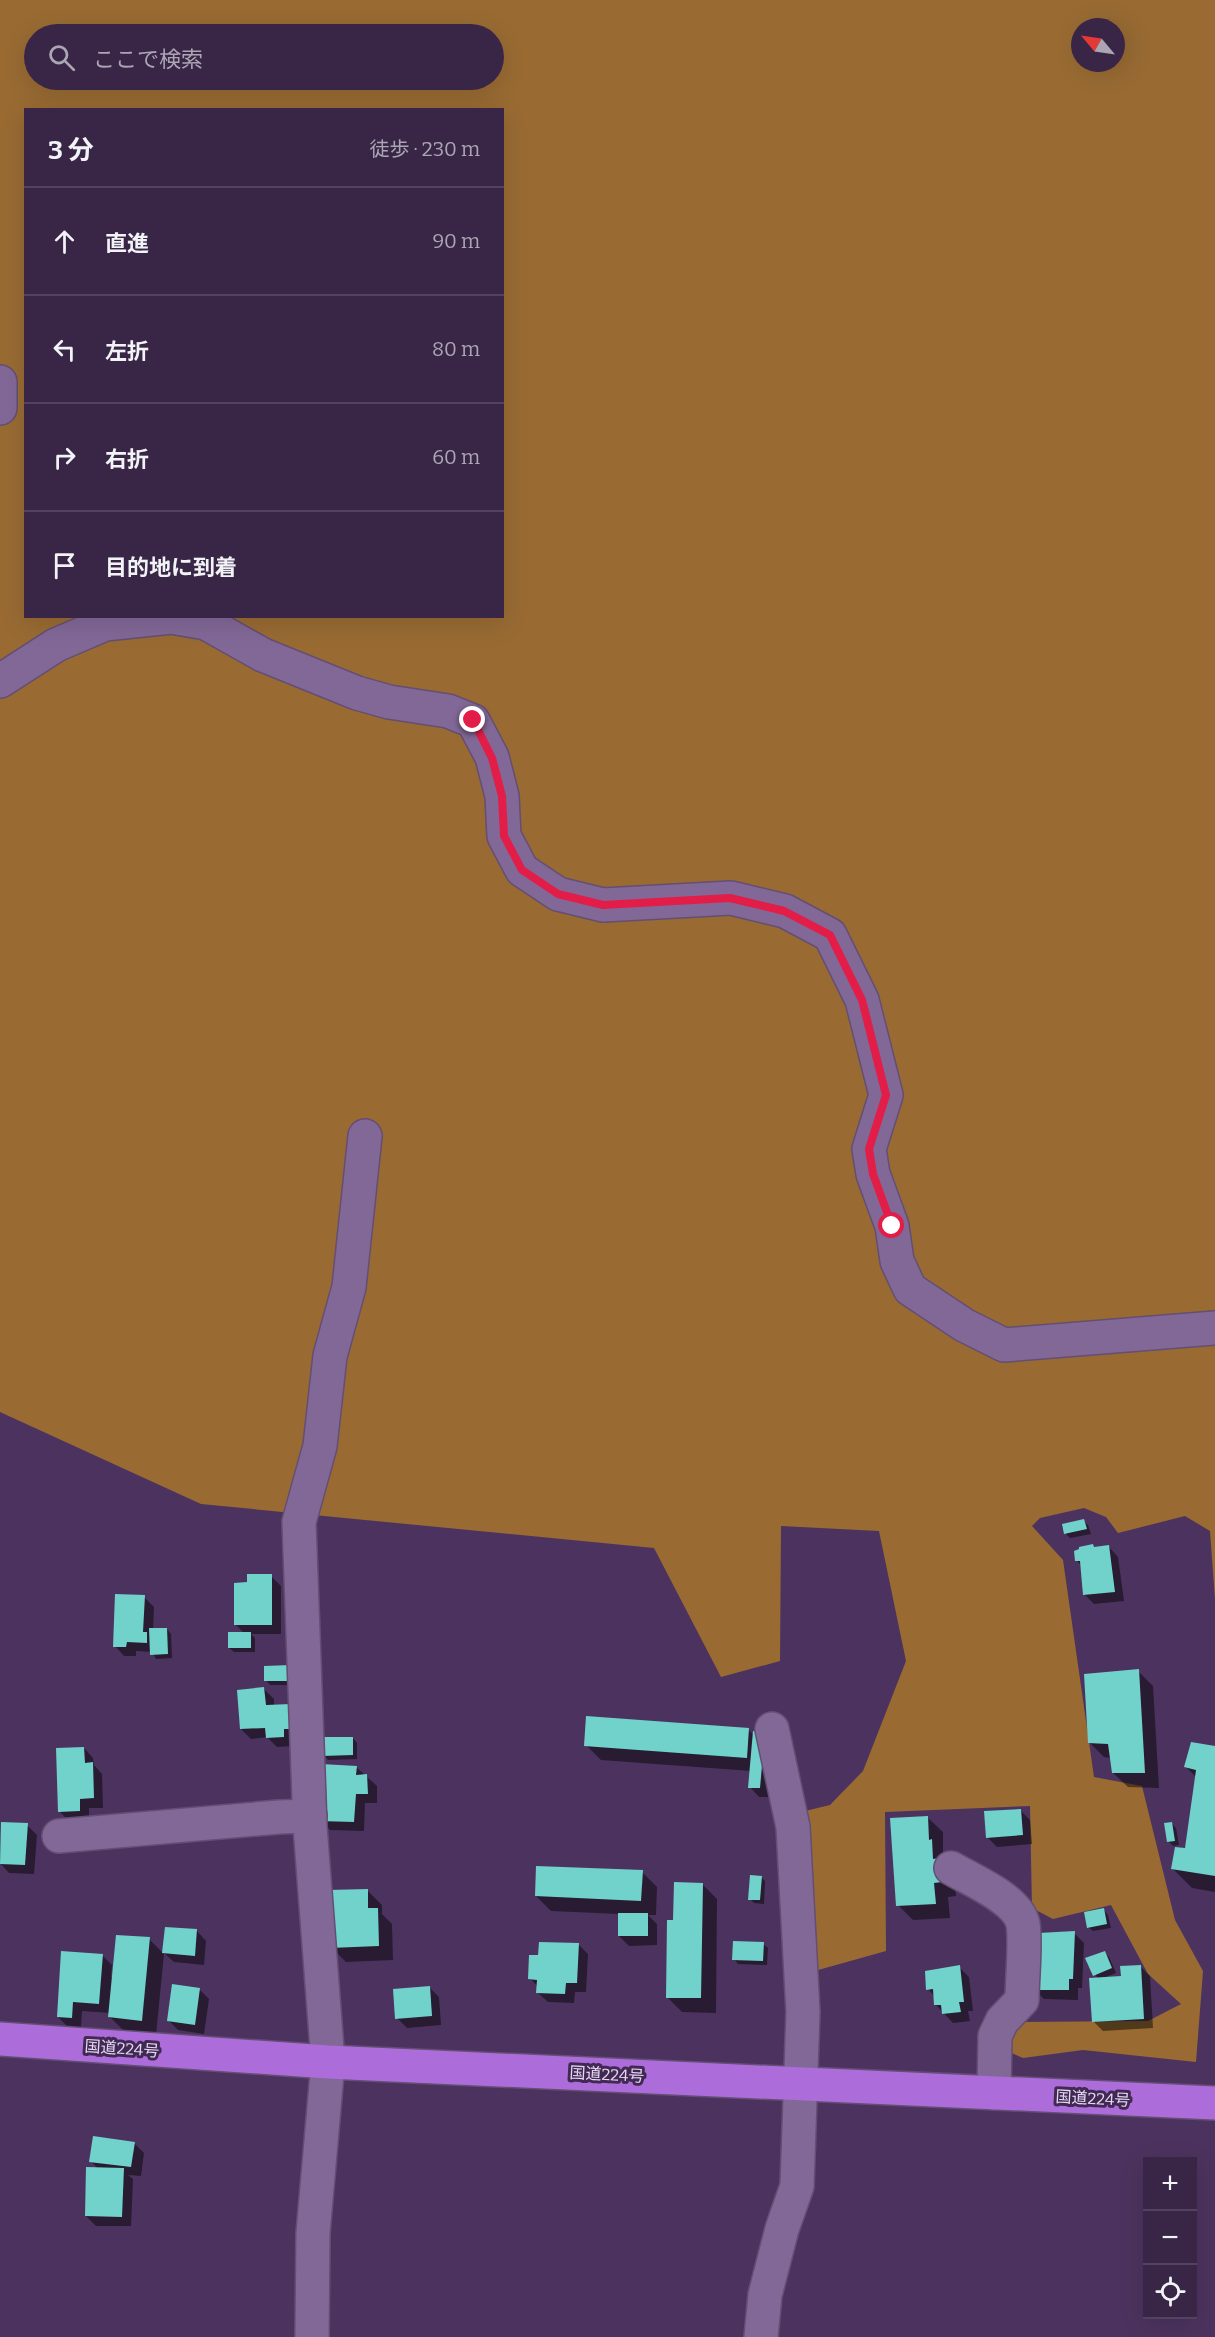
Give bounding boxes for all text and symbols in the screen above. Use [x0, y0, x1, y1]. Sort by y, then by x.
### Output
north arrow [1071, 18, 1125, 72]
search box [24, 24, 504, 90]
icon: search [45, 41, 78, 74]
text: ここで検索 [93, 46, 203, 73]
text: 3 分 [48, 135, 94, 166]
text: 徒歩 · 230 m [370, 137, 480, 161]
icon: ahead [48, 225, 81, 258]
text: 90 m [432, 229, 480, 253]
text: 直進 [105, 230, 149, 257]
icon: left [48, 333, 81, 366]
text: 80 m [432, 337, 480, 361]
text: 左折 [105, 338, 149, 365]
icon: right [48, 441, 81, 474]
text: 60 m [432, 445, 480, 469]
text: 右折 [105, 446, 149, 473]
icon: arrive [48, 549, 81, 582]
text: 目的地に到着 [105, 554, 237, 581]
route end [459, 706, 485, 732]
route start [878, 1212, 904, 1238]
street label: 国道224号 [84, 2036, 160, 2061]
street label: 国道224号 [569, 2063, 645, 2086]
street label: 国道224号 [1055, 2087, 1131, 2110]
map controls [1143, 2157, 1197, 2319]
button: + [1143, 2157, 1197, 2211]
button: − [1143, 2211, 1197, 2265]
button: locate [1143, 2265, 1197, 2319]

